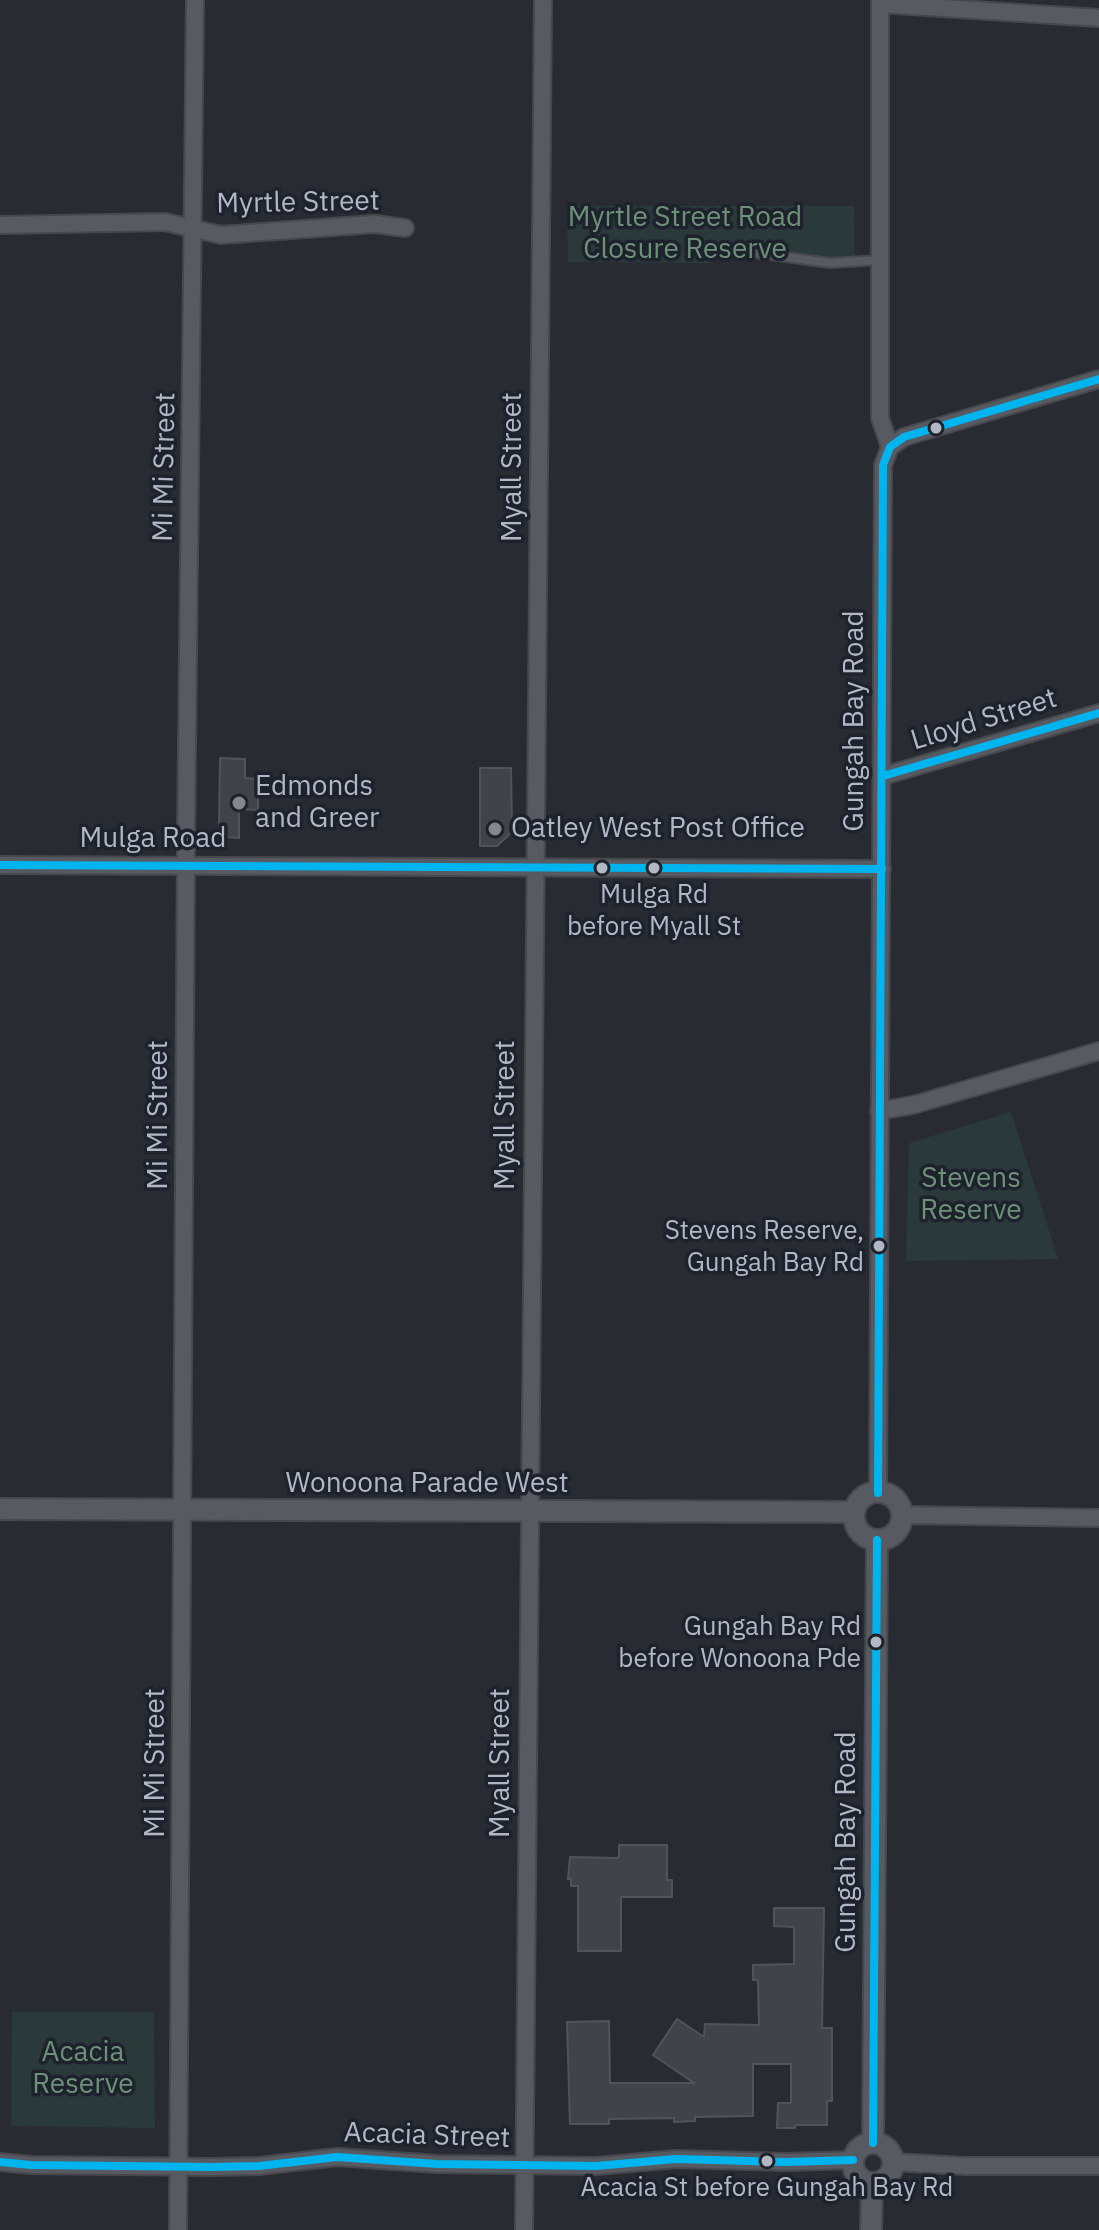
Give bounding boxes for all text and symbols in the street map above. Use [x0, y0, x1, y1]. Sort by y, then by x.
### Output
street label: Myrtle Street [216, 185, 380, 221]
park label: Myrtle Street Road Closure Reserve [568, 201, 802, 267]
street label: Mi Mi Street [147, 392, 183, 542]
street label: Myall Street [496, 392, 530, 542]
unlabelled marker [928, 420, 944, 436]
street label: Gungah Bay Road [838, 610, 872, 832]
street label: Lloyd Street [907, 682, 1061, 758]
place label: Edmonds and Greer [255, 770, 379, 836]
marker: Edmonds and Greer [230, 794, 248, 812]
place label: Oatley West Post Office [511, 812, 805, 846]
marker: Oatley West Post Office [486, 820, 504, 838]
street label: Mulga Road [80, 822, 226, 856]
unlabelled marker [594, 860, 610, 876]
marker: Mulga Rd before Myall St [646, 860, 662, 876]
place label: Mulga Rd before Myall St [567, 879, 741, 940]
street label: Mi Mi Street [142, 1040, 176, 1190]
street label: Myall Street [489, 1040, 523, 1190]
park label: Stevens Reserve [920, 1162, 1022, 1228]
place label: Stevens Reserve, Gungah Bay Rd [665, 1215, 864, 1276]
marker: Stevens Reserve, Gungah Bay Rd [871, 1238, 887, 1254]
street label: Wonoona Parade West [285, 1467, 569, 1501]
place label: Gungah Bay Rd before Wonoona Pde [618, 1611, 861, 1672]
marker: Gungah Bay Rd before Wonoona Pde [868, 1634, 884, 1650]
street label: Mi Mi Street [139, 1688, 173, 1838]
street label: Myall Street [484, 1688, 518, 1838]
street label: Gungah Bay Road [830, 1731, 864, 1953]
park label: Acacia Reserve [32, 2036, 134, 2102]
street label: Acacia Street [343, 2116, 511, 2156]
marker: Acacia St before Gungah Bay Rd [759, 2153, 775, 2169]
place label: Acacia St before Gungah Bay Rd [581, 2172, 953, 2204]

